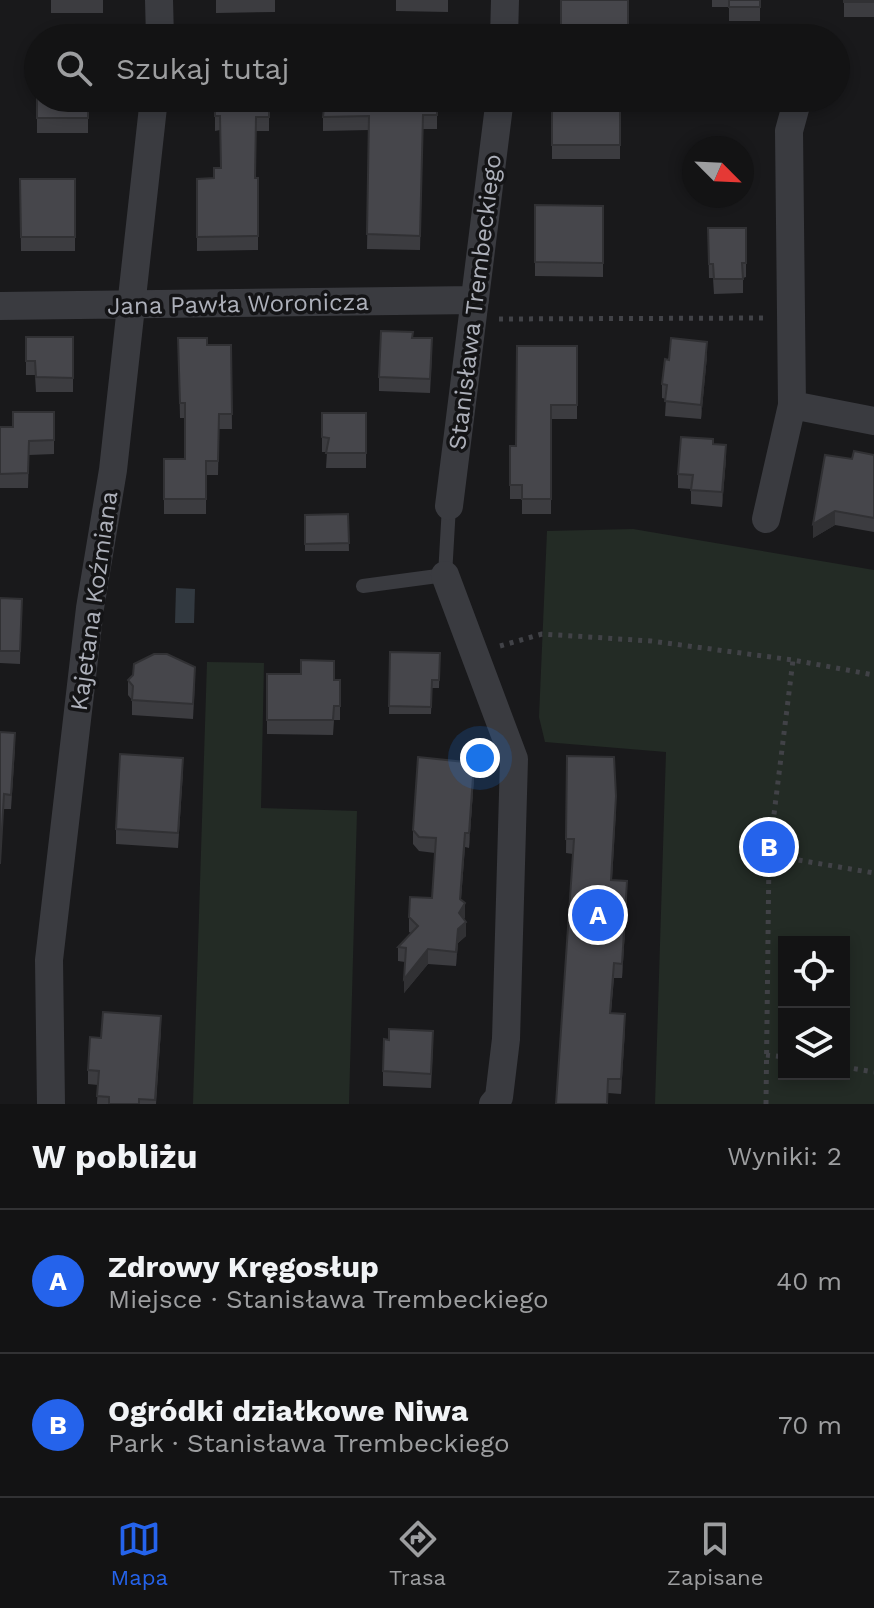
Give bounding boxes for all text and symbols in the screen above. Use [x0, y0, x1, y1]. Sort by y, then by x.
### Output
search box [24, 24, 850, 112]
icon: search [52, 46, 96, 90]
text: Szukaj tutaj [116, 51, 290, 86]
north arrow [682, 136, 754, 208]
street label: Stanisława Trembeckiego [443, 152, 507, 452]
street label: Jana Pawła Woronicza [107, 288, 369, 320]
street label: Kajetana Koźmiana [65, 489, 123, 713]
your location [460, 738, 500, 778]
pin: B [743, 817, 795, 877]
pin: A [572, 885, 624, 945]
map controls [778, 936, 850, 1080]
button: locate [778, 936, 850, 1008]
button: layers [778, 1008, 850, 1080]
text: W pobliżu [32, 1136, 198, 1176]
text: Wyniki: 2 [727, 1141, 842, 1171]
text: Zdrowy Kręgosłup [108, 1249, 379, 1284]
text: A [49, 1266, 67, 1296]
text: 40 m [776, 1266, 842, 1296]
text: Miejsce · Stanisława Trembeckiego [108, 1284, 549, 1314]
text: Ogródki działkowe Niwa [108, 1393, 468, 1428]
text: B [49, 1410, 67, 1440]
text: 70 m [778, 1410, 842, 1440]
text: Park · Stanisława Trembeckiego [108, 1428, 510, 1458]
tab: Mapa [111, 1517, 168, 1590]
tab: Trasa [389, 1517, 446, 1590]
tab: Zapisane [667, 1517, 763, 1590]

